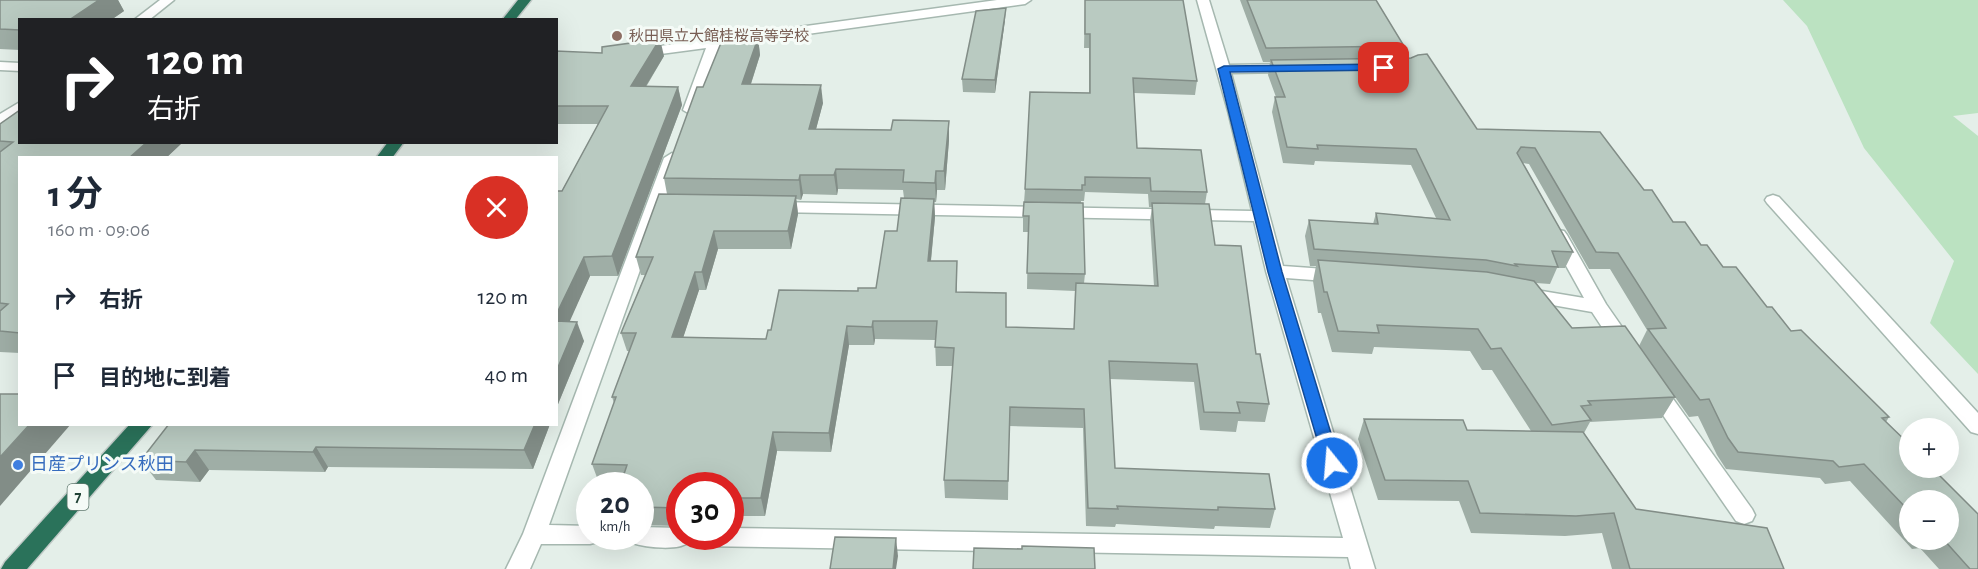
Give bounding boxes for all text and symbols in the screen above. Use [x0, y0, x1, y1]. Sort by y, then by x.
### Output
place label: 秋田県立大館桂桜高等学校 [629, 28, 809, 44]
marker: 秋田県立大館桂桜高等学校 [610, 29, 624, 43]
text: 120 m [147, 40, 244, 82]
icon: right [48, 42, 126, 120]
pin [1358, 42, 1409, 93]
icon: arrive [1367, 51, 1400, 84]
text: 右折 [147, 96, 201, 123]
button: close [465, 176, 528, 239]
text: 1 分 [48, 177, 102, 213]
text: 160 m · 09:06 [48, 220, 150, 240]
icon: right [48, 281, 81, 314]
text: 120 m [478, 286, 528, 308]
text: 右折 [99, 289, 143, 311]
icon: arrive [48, 359, 81, 392]
text: 40 m [485, 364, 528, 386]
text: 目的地に到着 [99, 367, 231, 389]
map controls [1899, 418, 1959, 550]
button: + [1899, 418, 1959, 478]
position arrow [1300, 431, 1364, 495]
place label: 日産プリンス秋田 [30, 455, 174, 474]
marker: 日産プリンス秋田 [11, 458, 25, 472]
speed limit sign: 30 [666, 472, 744, 550]
road number: 7 [68, 484, 88, 510]
text: 20 [600, 489, 630, 519]
button: − [1899, 490, 1959, 550]
text: km/h [600, 519, 630, 534]

